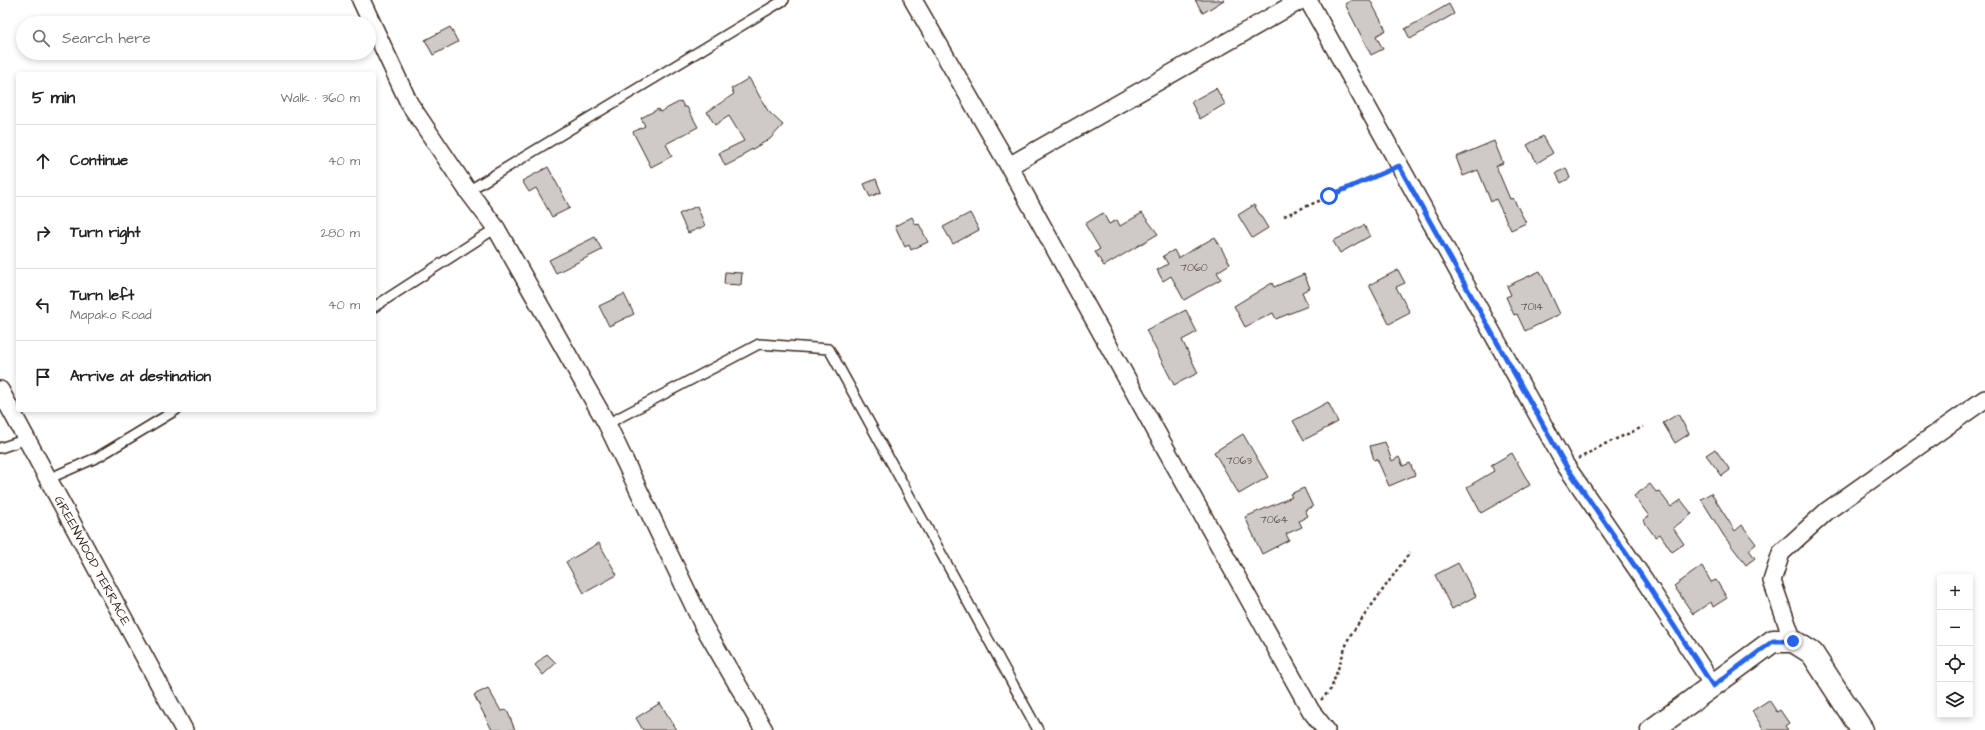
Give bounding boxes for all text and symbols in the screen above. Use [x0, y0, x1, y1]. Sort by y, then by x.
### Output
search box [16, 16, 376, 60]
icon: search [30, 27, 52, 49]
text: Search here [62, 28, 151, 49]
text: 5 min [32, 86, 75, 110]
text: Walk · 360 m [281, 89, 360, 107]
icon: ahead [32, 150, 54, 172]
text: Continue [70, 150, 128, 171]
text: 40 m [328, 152, 360, 170]
route start [1320, 187, 1338, 205]
icon: right [32, 222, 54, 244]
text: Turn right [70, 222, 141, 243]
text: 280 m [321, 224, 360, 242]
house number: 7060 [1180, 260, 1208, 275]
text: Turn left [70, 285, 134, 306]
icon: left [32, 294, 54, 316]
text: 40 m [328, 296, 360, 314]
house number: 7014 [1521, 299, 1544, 314]
text: Mapako Road [70, 306, 152, 324]
icon: arrive [32, 366, 54, 388]
text: Arrive at destination [70, 366, 211, 387]
house number: 7063 [1226, 453, 1253, 468]
street label: GREENWOOD TERRACE [50, 493, 135, 629]
house number: 7064 [1260, 512, 1289, 527]
map controls [1937, 574, 1973, 718]
button: + [1937, 574, 1973, 610]
button: − [1937, 610, 1973, 646]
route end [1784, 632, 1802, 650]
button: locate [1937, 646, 1973, 682]
button: layers [1937, 682, 1973, 718]

